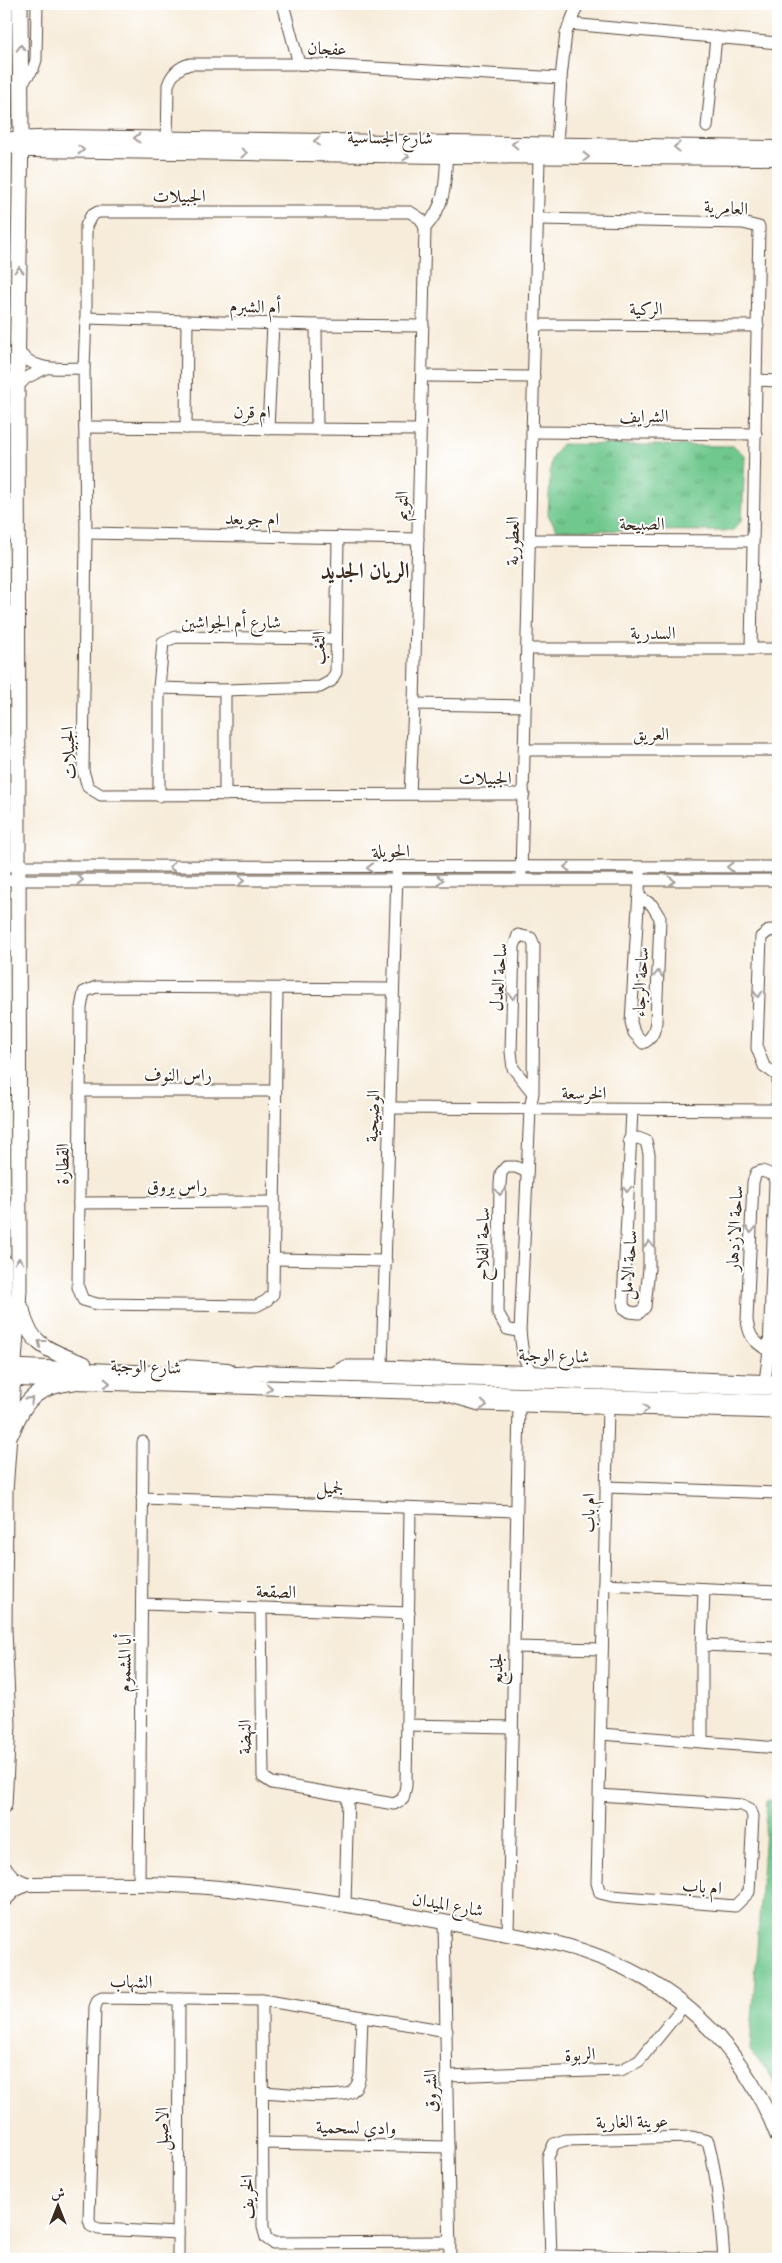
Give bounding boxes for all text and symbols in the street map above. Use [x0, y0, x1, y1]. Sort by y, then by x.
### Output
street label: عفجان [307, 35, 347, 61]
one-way arrow [16, 44, 26, 52]
street label: شارع الجساسية [347, 125, 433, 153]
one-way arrow [133, 133, 141, 144]
one-way arrow [313, 136, 321, 147]
one-way arrow [510, 139, 518, 150]
one-way arrow [673, 142, 680, 152]
one-way arrow [77, 145, 85, 156]
one-way arrow [240, 148, 248, 158]
one-way arrow [402, 151, 410, 161]
one-way arrow [582, 152, 590, 162]
street label: الجبيلات [152, 184, 206, 207]
street label: العامرية [703, 194, 749, 222]
one-way arrow [14, 266, 24, 274]
street label: أم الشبرم [229, 293, 282, 323]
street label: الركية [629, 297, 663, 320]
street label: ام قرن [233, 400, 271, 428]
street label: الشرايف [619, 404, 669, 428]
street label: التويم [389, 491, 418, 521]
street label: ام جويعد [225, 506, 279, 535]
street label: الصبيحة [619, 512, 665, 535]
street label: العطورية [500, 516, 524, 566]
district label: الريان الجديد [321, 556, 410, 585]
street label: شارع أم الجواشين [181, 609, 281, 638]
street label: السدرية [630, 621, 676, 644]
street label: الثغب [306, 631, 331, 665]
street label: العريق [633, 722, 669, 746]
street label: الجبيلات [55, 726, 81, 780]
street label: الجبيلات [458, 766, 512, 789]
street label: الحويلة [371, 839, 410, 862]
one-way arrow [168, 862, 176, 872]
one-way arrow [563, 862, 570, 872]
one-way arrow [725, 862, 733, 872]
one-way arrow [365, 863, 373, 873]
one-way arrow [76, 875, 84, 885]
one-way arrow [238, 875, 246, 885]
one-way arrow [436, 875, 444, 885]
one-way arrow [668, 876, 676, 886]
street label: ساحة العدل [484, 942, 512, 1012]
street label: ساحة الرجاء [627, 946, 653, 1018]
one-way arrow [653, 969, 663, 977]
one-way arrow [753, 990, 764, 998]
one-way arrow [507, 992, 518, 1000]
street label: راس النوف [144, 1063, 212, 1086]
street label: الخرسعة [561, 1081, 607, 1105]
street label: الوضيحية [360, 1089, 384, 1143]
street label: القطارة [50, 1143, 74, 1185]
street label: راس بروق [147, 1174, 207, 1197]
one-way arrow [622, 1185, 633, 1193]
street label: ساحة الازدهار [720, 1185, 748, 1273]
one-way arrow [495, 1189, 505, 1197]
street label: ساحة الفلاح [470, 1207, 499, 1281]
one-way arrow [745, 1227, 756, 1235]
street label: ساحة الامل [614, 1229, 644, 1301]
one-way arrow [644, 1240, 654, 1248]
one-way arrow [14, 1257, 24, 1264]
one-way arrow [37, 1339, 46, 1348]
street label: شارع الوجبة [518, 1342, 590, 1372]
street label: شارع الوجبة [110, 1353, 182, 1383]
one-way arrow [104, 1378, 111, 1388]
one-way arrow [266, 1383, 274, 1393]
one-way arrow [24, 1397, 33, 1406]
one-way arrow [480, 1399, 488, 1410]
one-way arrow [643, 1403, 651, 1414]
street label: لجميل [316, 1475, 344, 1501]
street label: ام باب [576, 1493, 605, 1533]
street label: الصقعة [255, 1579, 297, 1603]
street label: أبا المشموم [111, 1633, 141, 1693]
street label: لجذيع [484, 1653, 513, 1685]
street label: النهضة [233, 1719, 257, 1755]
street label: ام باب [681, 1873, 723, 1904]
street label: شارع الميدان [410, 1886, 486, 1926]
street label: الشهاب [109, 1969, 153, 1994]
street label: الربوة [564, 2042, 596, 2066]
street label: الشروق [418, 2069, 443, 2113]
street label: الاصيل [150, 2107, 175, 2151]
street label: عوينة الغارية [596, 2109, 668, 2134]
street label: وادي لسحمية [316, 2115, 396, 2143]
street label: الخريف [235, 2174, 259, 2220]
north arrow [32, 2180, 82, 2230]
text: ش [51, 2184, 65, 2202]

